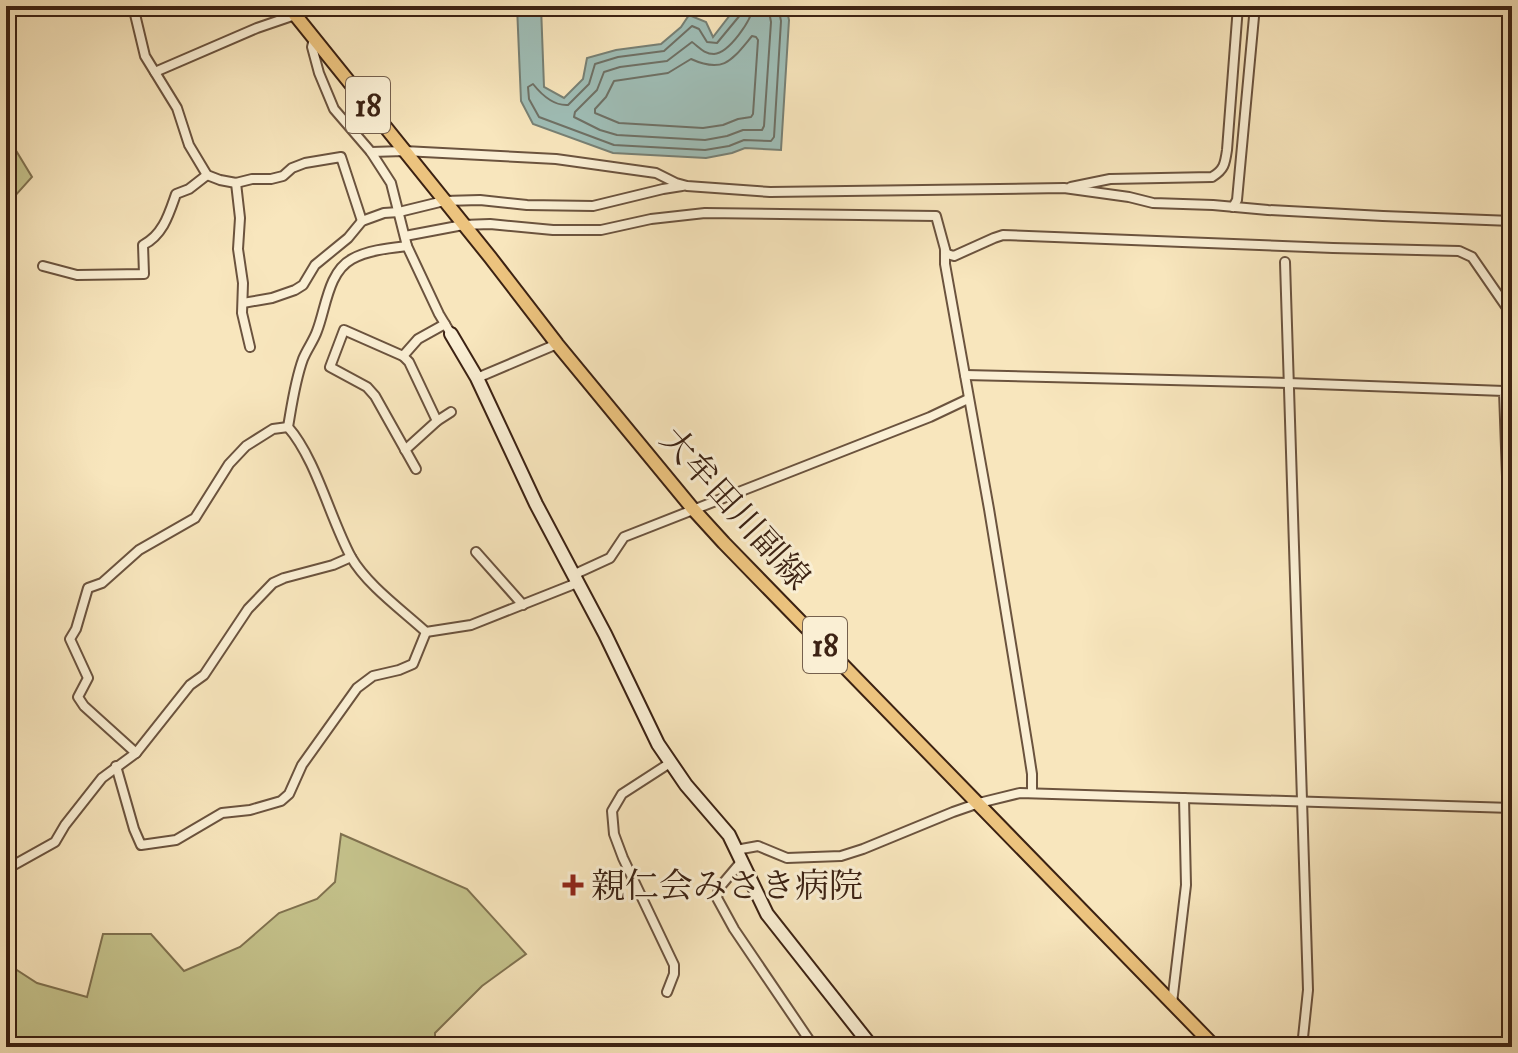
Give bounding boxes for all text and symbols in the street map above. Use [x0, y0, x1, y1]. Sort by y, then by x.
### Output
road number: 18 [346, 77, 390, 133]
street label: 大牟田川副線 [651, 419, 819, 599]
road number: 18 [803, 617, 847, 673]
place label: 親仁会みさき病院 [591, 865, 863, 908]
marker: 親仁会みさき病院 [562, 874, 584, 896]

